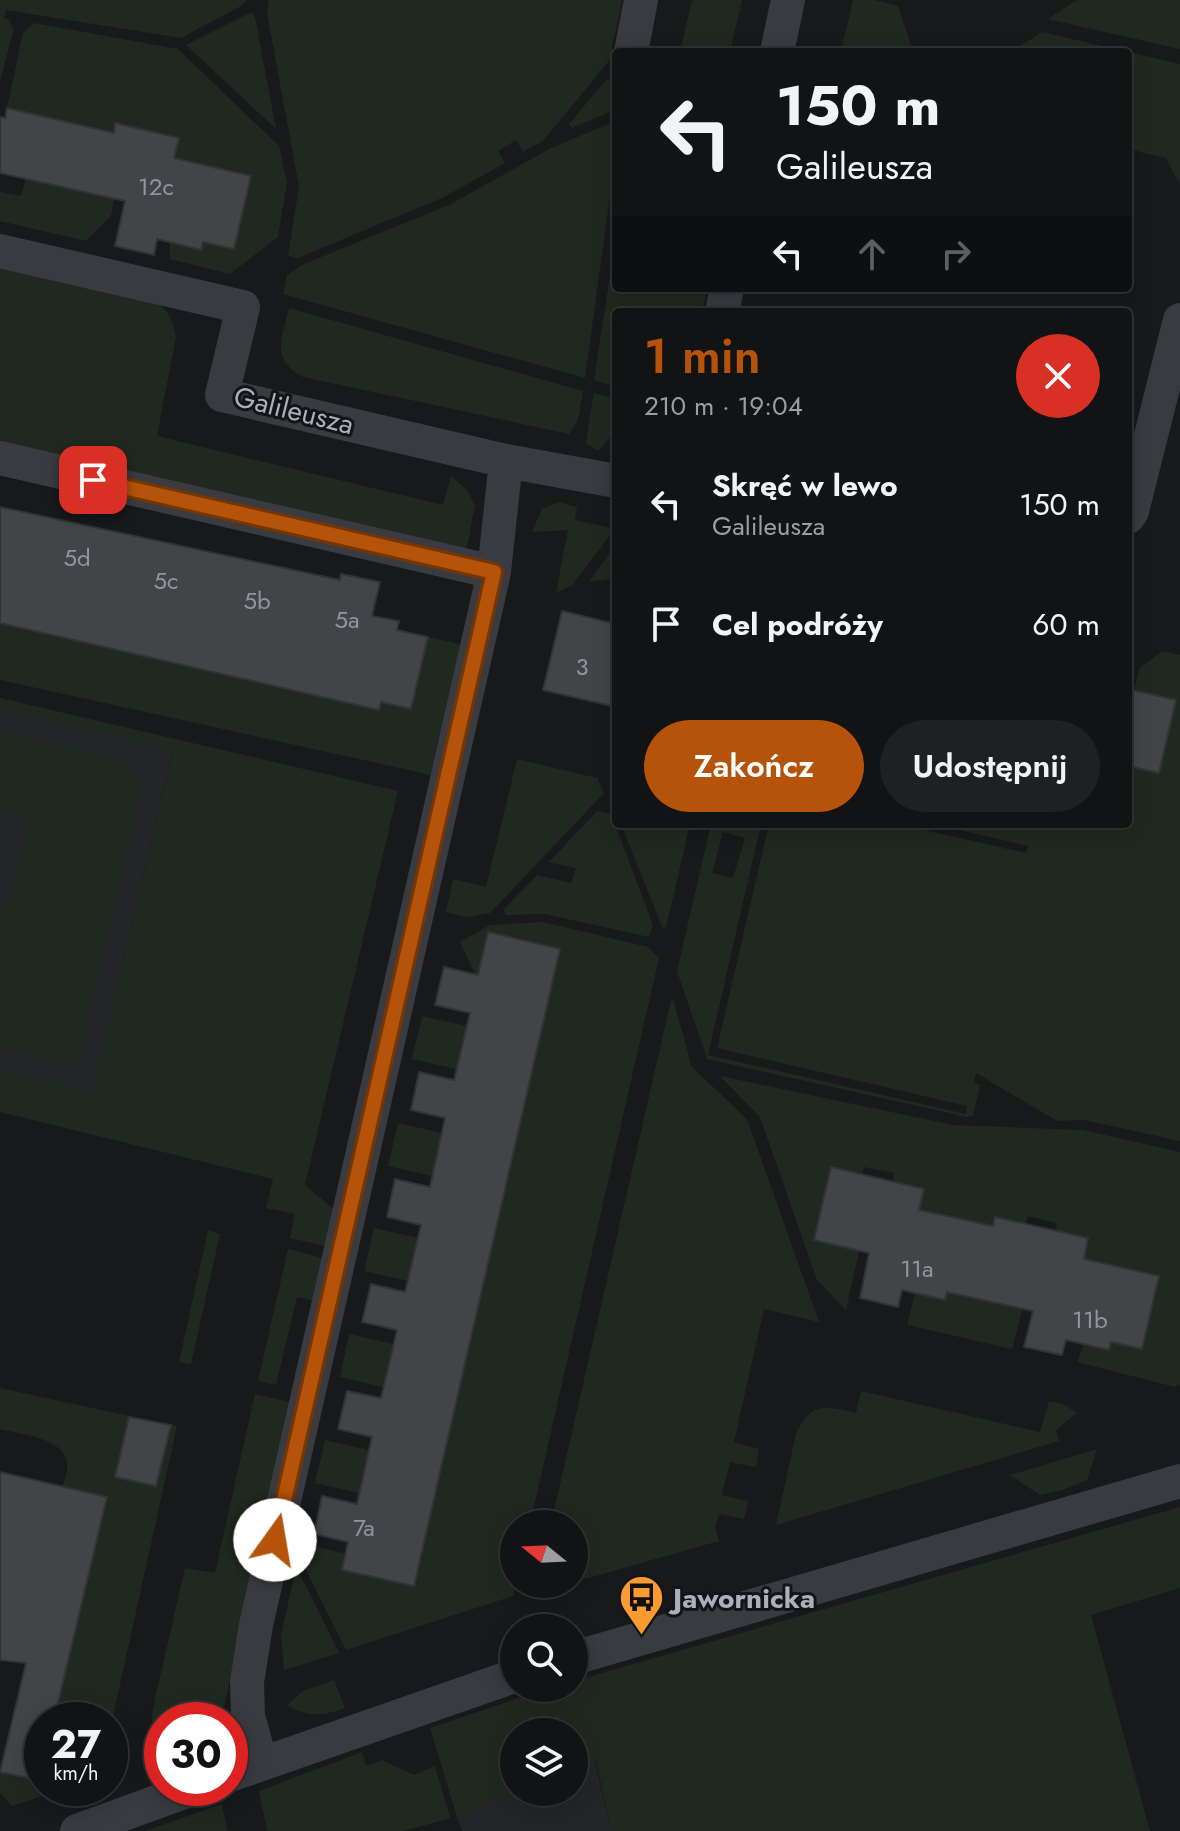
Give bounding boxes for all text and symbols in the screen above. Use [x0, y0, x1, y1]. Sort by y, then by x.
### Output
text: 150 m [776, 65, 940, 146]
icon: left [644, 80, 748, 184]
text: Galileusza [776, 140, 933, 192]
house number: 12c [138, 169, 174, 204]
icon: left [766, 232, 810, 276]
icon: ahead [850, 232, 894, 276]
icon: right [934, 232, 978, 276]
text: 1 min [644, 322, 761, 391]
button: close [1016, 334, 1100, 418]
street label: Galileusza [230, 376, 358, 445]
text: 210 m · 19:04 [644, 387, 803, 425]
pin [59, 446, 127, 514]
icon: arrive [71, 458, 115, 502]
text: Skręć w lewo [712, 464, 898, 507]
icon: left [644, 482, 688, 526]
text: 150 m [1019, 483, 1100, 526]
text: Galileusza [712, 507, 825, 545]
house number: 5d [63, 540, 91, 575]
house number: 5c [153, 563, 179, 598]
house number: 5b [243, 583, 271, 618]
house number: 5a [334, 602, 360, 637]
icon: arrive [644, 602, 688, 646]
text: Cel podróży [712, 603, 883, 646]
text: 60 m [1032, 603, 1100, 646]
house number: 3 [575, 649, 589, 684]
button: Zakończ [644, 720, 864, 812]
button: Udostępnij [880, 720, 1100, 812]
house number: 11a [900, 1251, 934, 1286]
house number: 11b [1072, 1302, 1108, 1337]
position arrow [233, 1498, 317, 1582]
house number: 7a [353, 1510, 375, 1545]
north arrow [500, 1510, 588, 1598]
map controls [500, 1510, 588, 1806]
bus stop icon: Jawornicka [618, 1574, 666, 1637]
place label: Jawornicka [668, 1578, 815, 1619]
button: search [500, 1614, 588, 1702]
speed limit sign: 30 [144, 1702, 248, 1806]
text: 27 [51, 1715, 101, 1773]
button: layers [500, 1718, 588, 1806]
text: km/h [53, 1759, 99, 1788]

